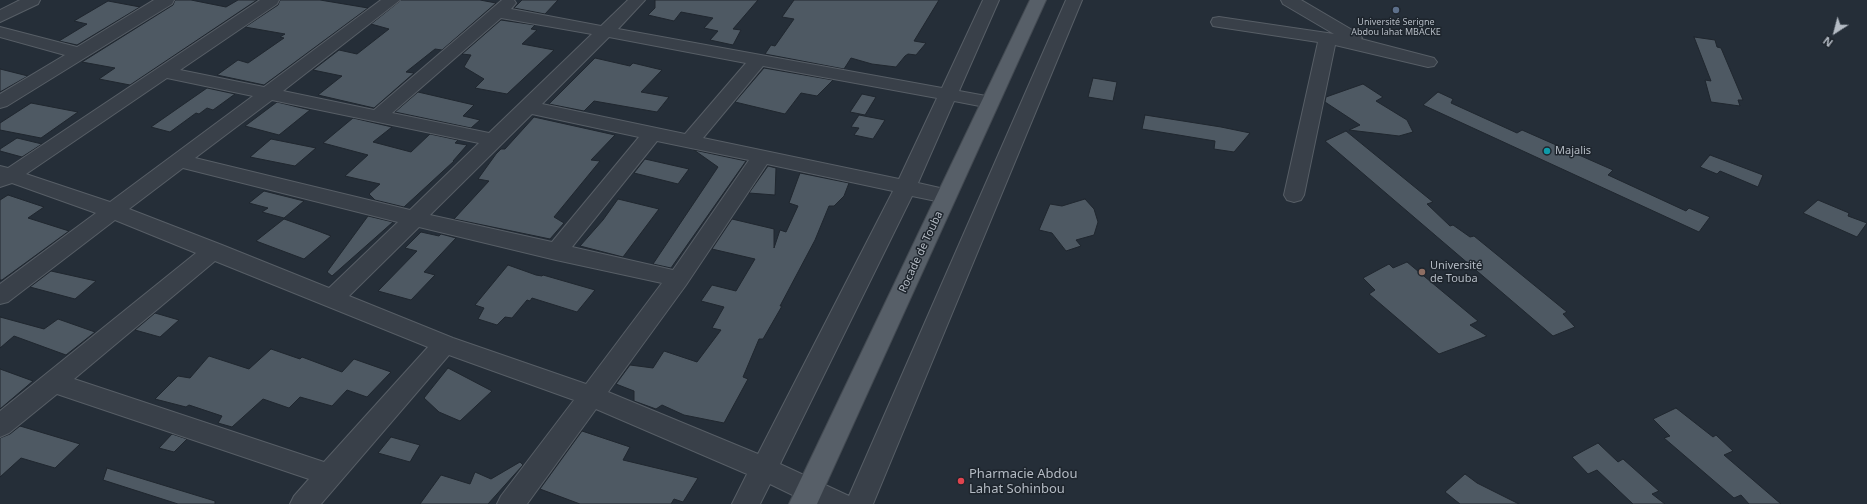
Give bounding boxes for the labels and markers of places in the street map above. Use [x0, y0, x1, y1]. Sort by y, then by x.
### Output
marker: Université Serigne Abdou lahat MBACKE [1391, 5, 1401, 15]
place label: Université Serigne Abdou lahat MBACKE [1351, 17, 1441, 38]
place label: Majalis [1555, 144, 1591, 158]
marker: Majalis [1542, 146, 1552, 156]
place label: Université de Touba [1430, 259, 1482, 285]
marker: Université de Touba [1417, 267, 1427, 277]
place label: Pharmacie Abdou Lahat Sohinbou [969, 466, 1078, 497]
marker: Pharmacie Abdou Lahat Sohinbou [956, 476, 966, 486]

